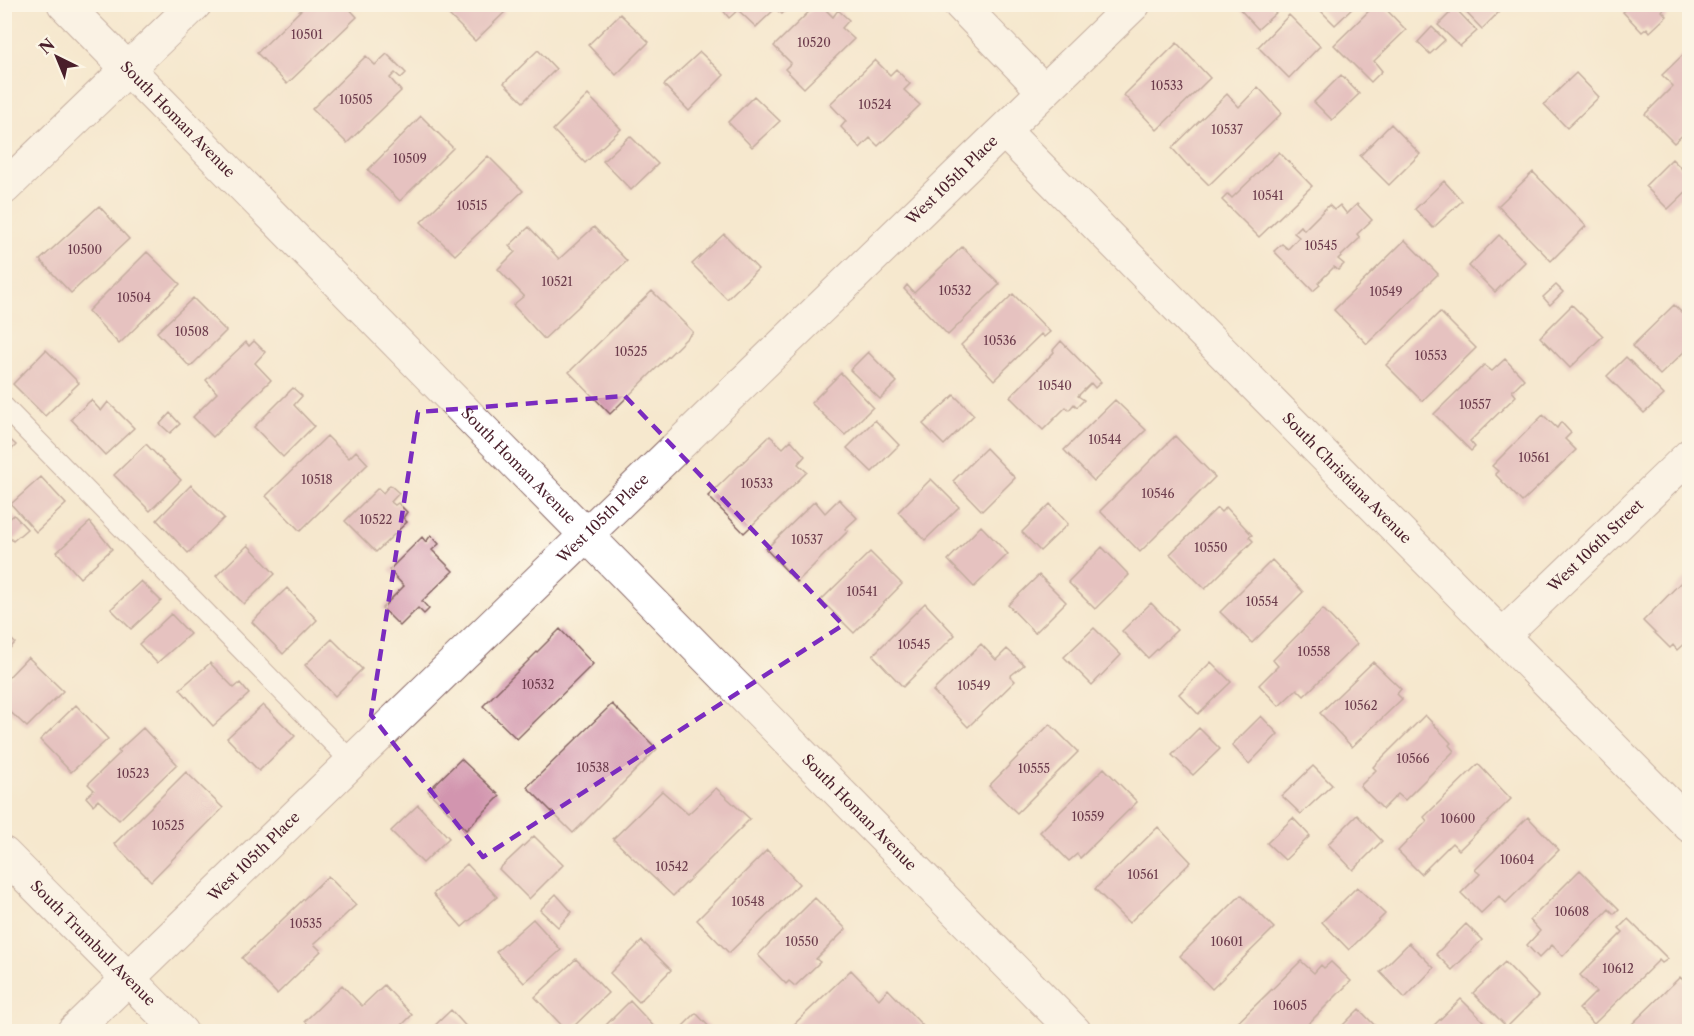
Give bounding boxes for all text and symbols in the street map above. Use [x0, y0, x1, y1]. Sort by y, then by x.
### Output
north arrow [27, 27, 87, 87]
house number: 10501 [291, 27, 323, 42]
text: N [35, 34, 59, 58]
house number: 10520 [797, 35, 831, 50]
street label: South Homan Avenue [117, 57, 239, 181]
house number: 10533 [1151, 78, 1183, 93]
house number: 10505 [339, 92, 373, 107]
house number: 10524 [858, 97, 892, 112]
house number: 10537 [1211, 122, 1243, 137]
street label: West 105th Place [901, 131, 1002, 229]
house number: 10509 [393, 151, 427, 166]
house number: 10541 [1252, 188, 1284, 203]
house number: 10515 [457, 198, 487, 213]
house number: 10545 [1305, 238, 1337, 253]
house number: 10500 [68, 242, 102, 257]
house number: 10521 [541, 274, 573, 289]
house number: 10532 [939, 283, 971, 298]
house number: 10549 [1369, 284, 1403, 299]
house number: 10504 [117, 290, 151, 305]
house number: 10508 [175, 324, 209, 339]
house number: 10536 [984, 333, 1016, 348]
house number: 10525 [615, 344, 647, 359]
house number: 10553 [1415, 348, 1447, 363]
house number: 10540 [1038, 378, 1072, 393]
house number: 10557 [1459, 397, 1491, 412]
street label: South Homan Avenue [457, 403, 580, 528]
street label: South Christiana Avenue [1279, 409, 1416, 547]
house number: 10544 [1088, 432, 1122, 447]
house number: 10561 [1518, 450, 1550, 465]
street label: West 105th Place [552, 469, 653, 568]
house number: 10518 [301, 472, 333, 487]
house number: 10533 [741, 476, 773, 491]
house number: 10546 [1141, 486, 1175, 501]
street label: West 106th Street [1543, 495, 1647, 596]
house number: 10522 [360, 512, 393, 527]
house number: 10537 [791, 532, 823, 547]
house number: 10550 [1194, 540, 1228, 555]
house number: 10541 [846, 584, 878, 599]
house number: 10554 [1246, 594, 1278, 609]
house number: 10545 [898, 637, 930, 652]
house number: 10558 [1298, 644, 1330, 659]
house number: 10532 [522, 677, 554, 692]
house number: 10549 [957, 678, 991, 693]
house number: 10562 [1344, 698, 1378, 713]
street label: South Homan Avenue [798, 750, 921, 874]
house number: 10566 [1396, 751, 1430, 766]
house number: 10538 [577, 760, 609, 775]
house number: 10555 [1018, 761, 1050, 776]
house number: 10523 [117, 766, 149, 781]
street label: West 105th Place [203, 808, 304, 906]
house number: 10559 [1072, 809, 1104, 824]
house number: 10600 [1441, 811, 1475, 826]
house number: 10525 [152, 818, 184, 833]
house number: 10604 [1500, 852, 1534, 867]
house number: 10542 [655, 859, 689, 874]
house number: 10561 [1127, 867, 1159, 882]
street label: South Trumbull Avenue [27, 876, 160, 1010]
house number: 10548 [731, 894, 765, 909]
house number: 10608 [1555, 904, 1589, 919]
house number: 10535 [290, 916, 322, 931]
house number: 10550 [785, 934, 819, 949]
house number: 10601 [1211, 934, 1243, 949]
house number: 10612 [1602, 961, 1634, 976]
house number: 10605 [1273, 998, 1307, 1013]

